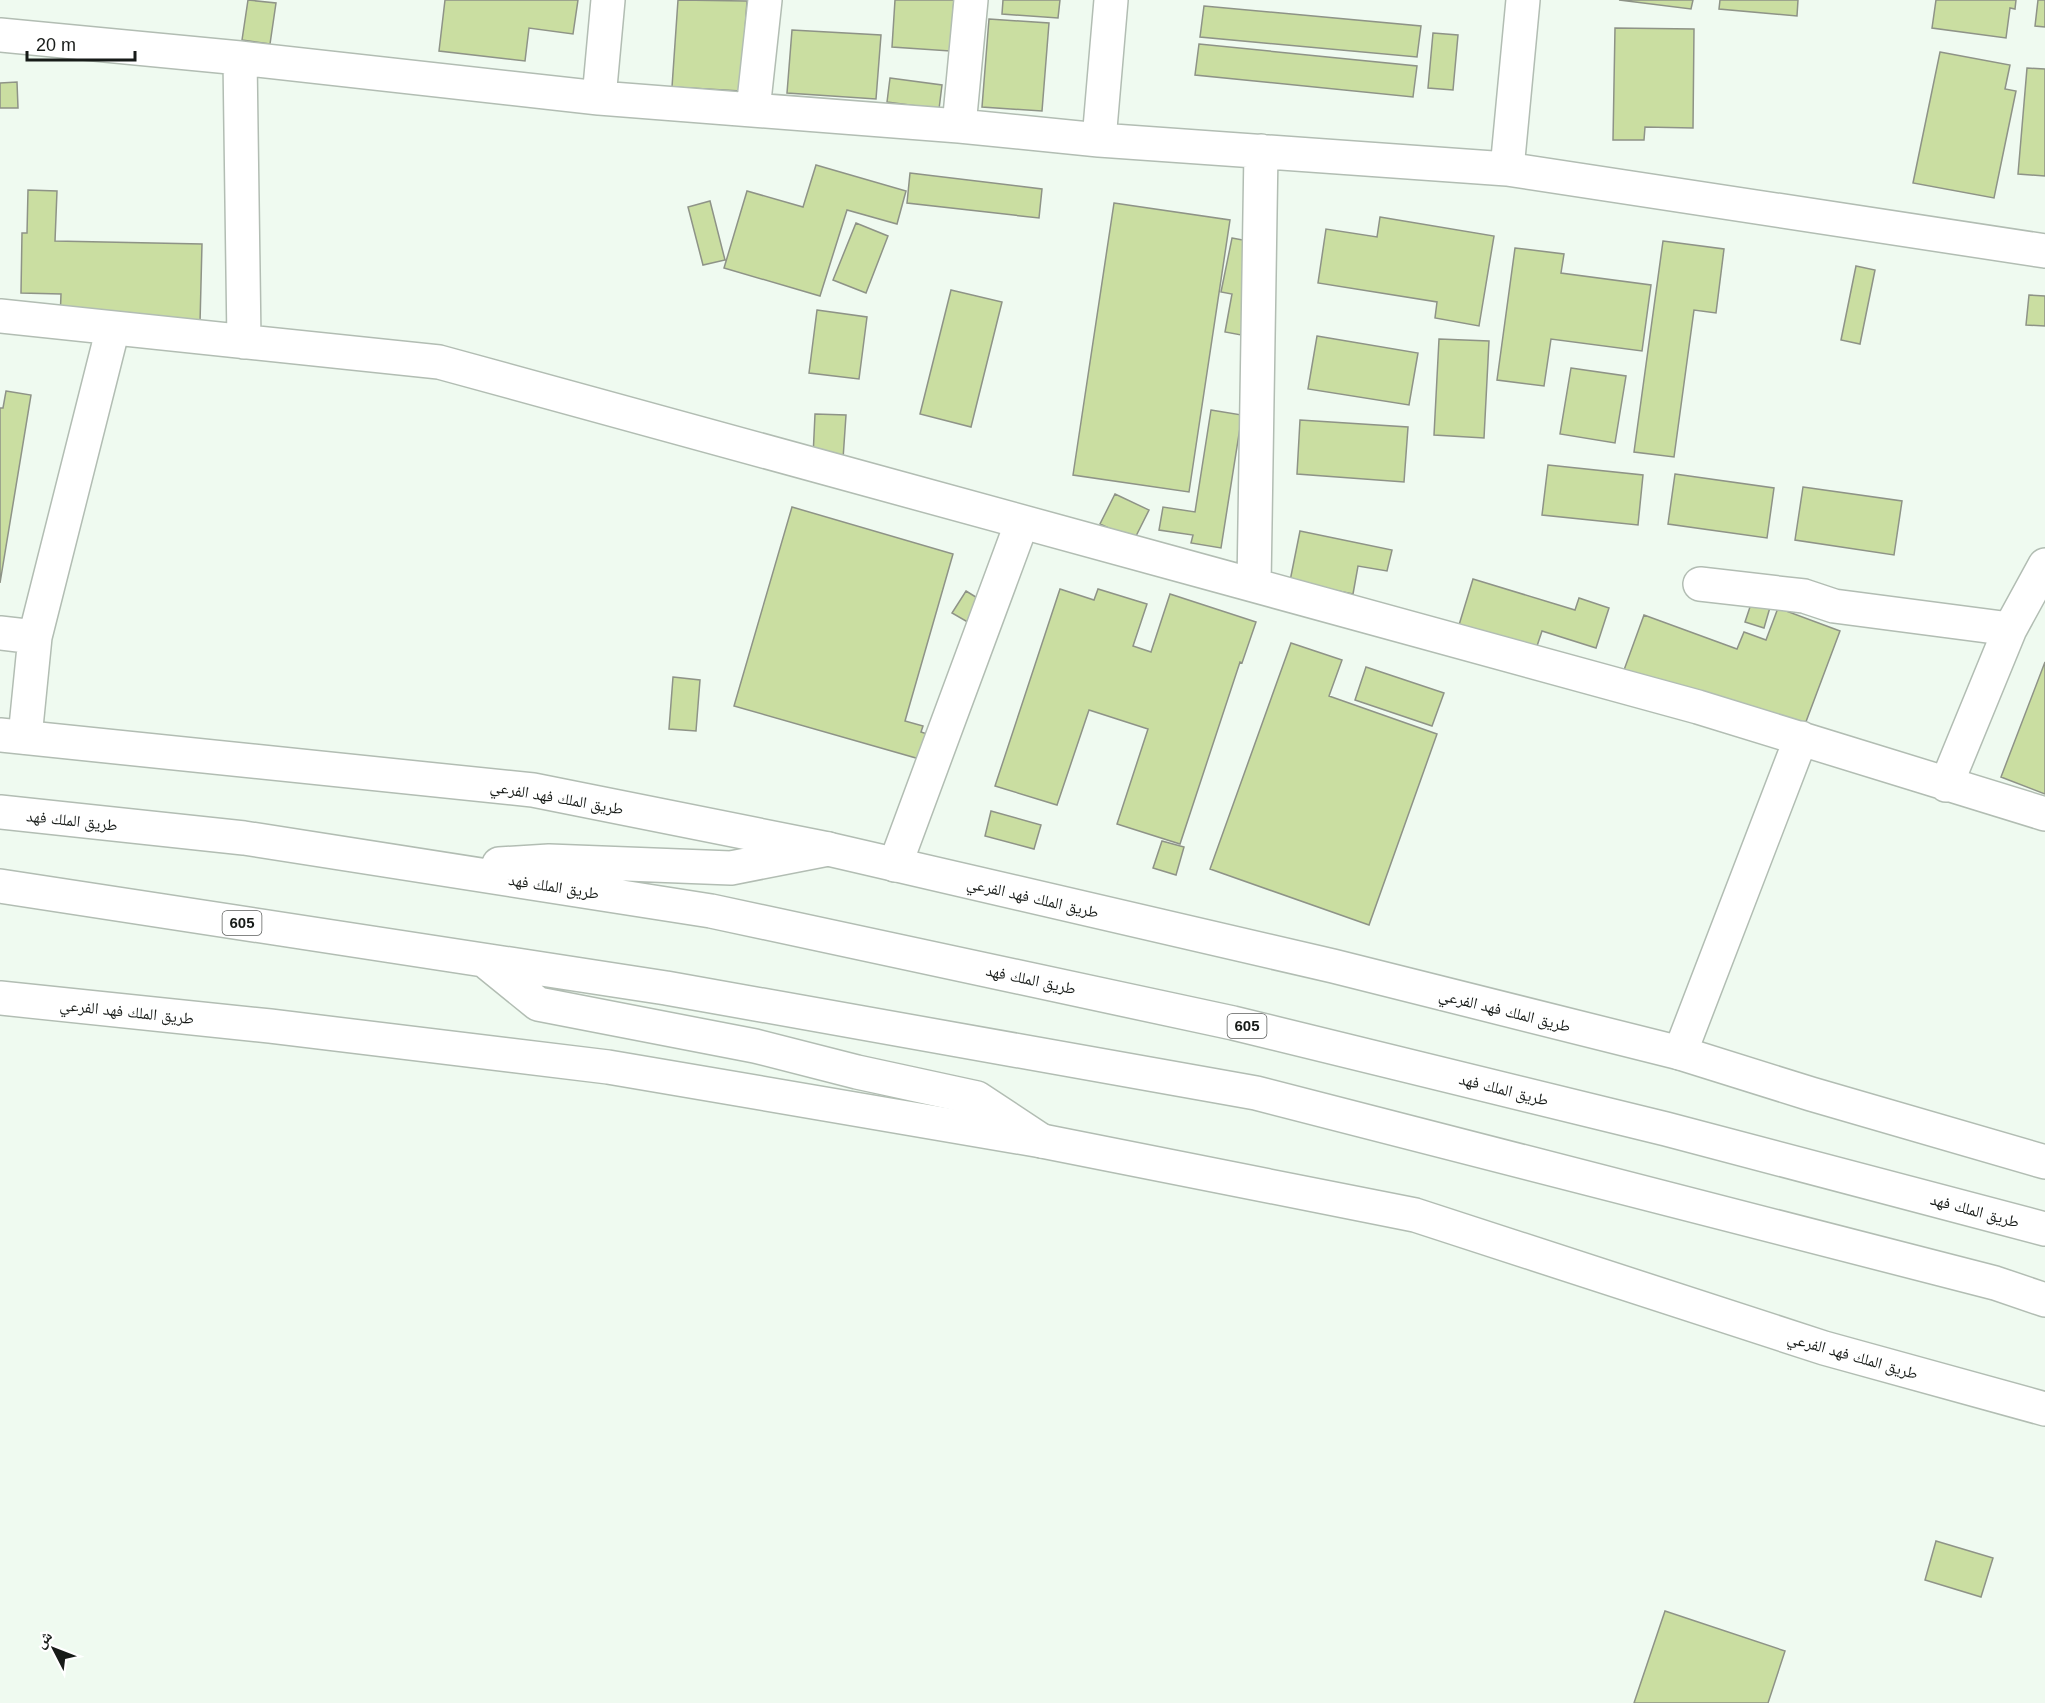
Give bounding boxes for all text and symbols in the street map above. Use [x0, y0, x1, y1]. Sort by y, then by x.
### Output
scale bar [27, 24, 135, 62]
text: 20 m [36, 35, 76, 55]
street label: طريق الملك فهد الفرعي [488, 777, 625, 822]
street label: طريق الملك فهد [25, 807, 118, 836]
street label: طريق الملك فهد [507, 871, 600, 904]
street label: طريق الملك فهد الفرعي [964, 874, 1101, 925]
road number: 605 [222, 911, 262, 935]
street label: طريق الملك فهد [984, 962, 1077, 999]
street label: طريق الملك فهد الفرعي [1436, 986, 1572, 1039]
street label: طريق الملك فهد الفرعي [59, 996, 195, 1031]
road number: 605 [1228, 1014, 1266, 1038]
street label: طريق الملك فهد [1457, 1070, 1550, 1111]
street label: طريق الملك فهد [1928, 1190, 2021, 1232]
street label: طريق الملك فهد الفرعي [1785, 1329, 1920, 1386]
north arrow [24, 1619, 84, 1679]
text: ش [31, 1627, 56, 1652]

